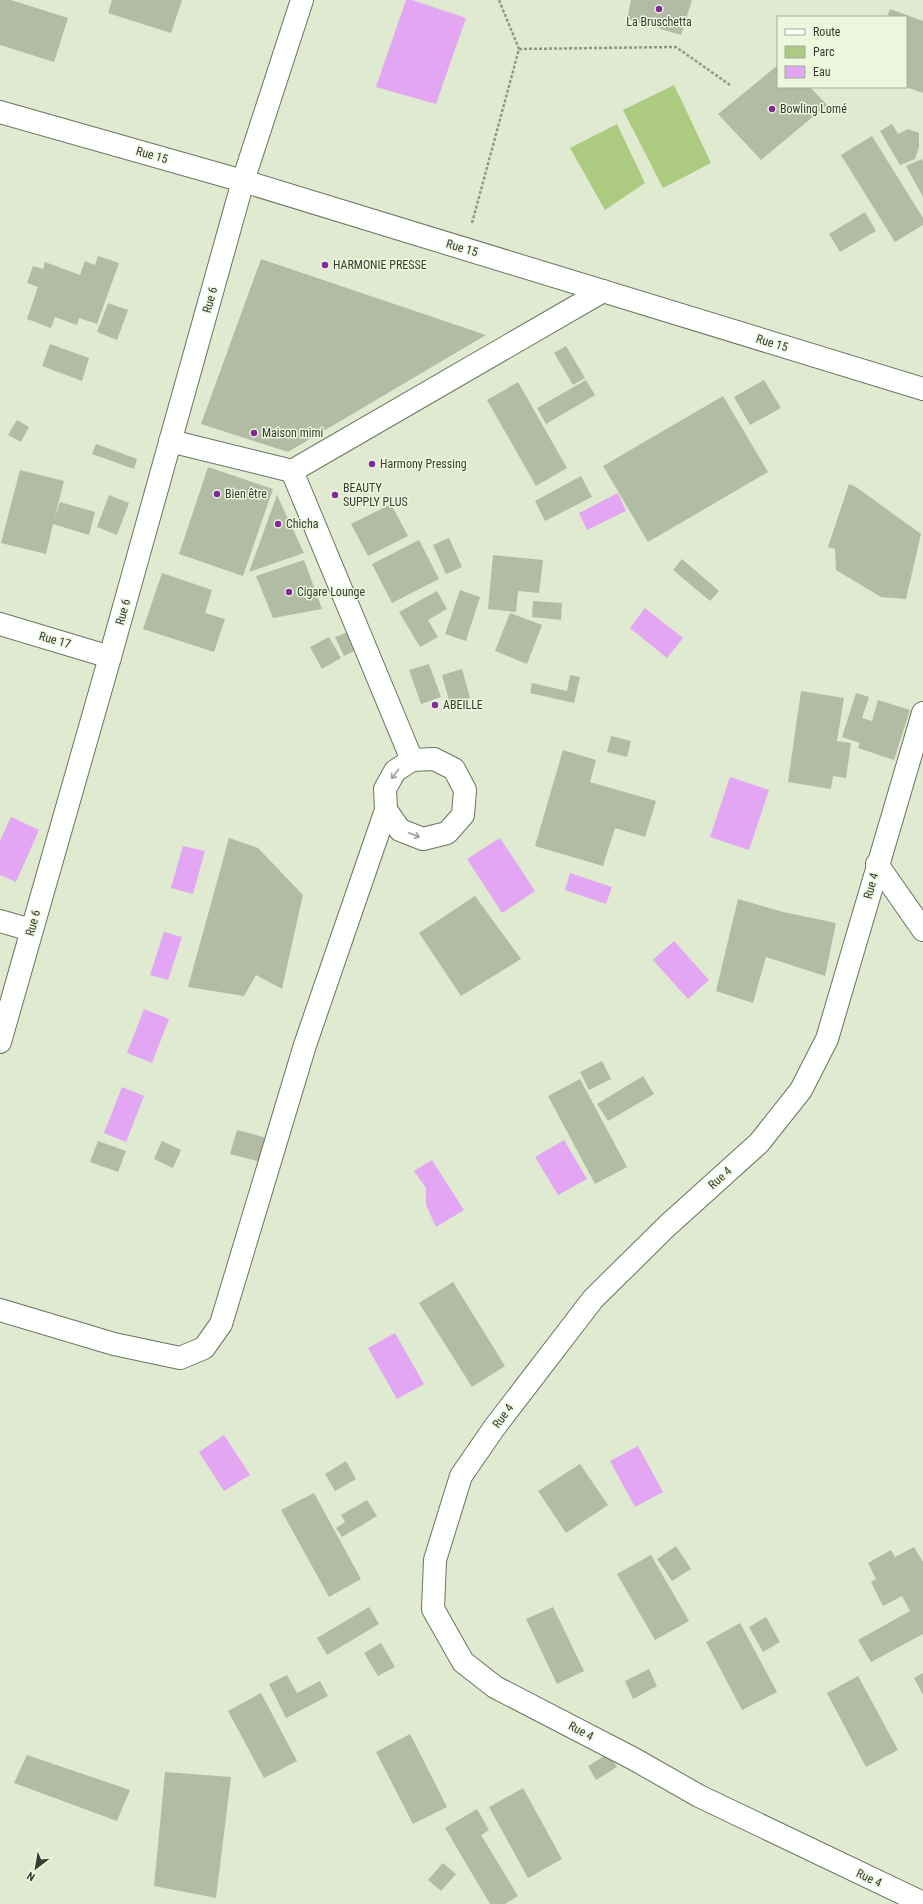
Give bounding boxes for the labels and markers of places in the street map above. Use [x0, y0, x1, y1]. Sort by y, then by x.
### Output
marker: La Bruschetta [654, 4, 664, 14]
place label: La Bruschetta [626, 15, 692, 29]
place label: Bowling Lomé [780, 102, 847, 116]
marker: Bowling Lomé [767, 104, 777, 114]
place label: HARMONIE PRESSE [333, 258, 427, 272]
marker: HARMONIE PRESSE [320, 260, 330, 270]
place label: Maison mimi [262, 426, 323, 440]
marker: Maison mimi [249, 428, 259, 438]
place label: Harmony Pressing [380, 457, 467, 471]
marker: Harmony Pressing [367, 459, 377, 469]
place label: BEAUTY SUPPLY PLUS [343, 481, 408, 509]
place label: Bien être [225, 487, 267, 501]
marker: Bien être [212, 489, 222, 499]
marker: BEAUTY SUPPLY PLUS [330, 490, 340, 500]
place label: Chicha [286, 517, 319, 531]
marker: Chicha [273, 519, 283, 529]
place label: Cigare Lounge [297, 585, 365, 599]
marker: Cigare Lounge [284, 587, 294, 597]
place label: ABEILLE [443, 698, 483, 712]
marker: ABEILLE [430, 700, 440, 710]

